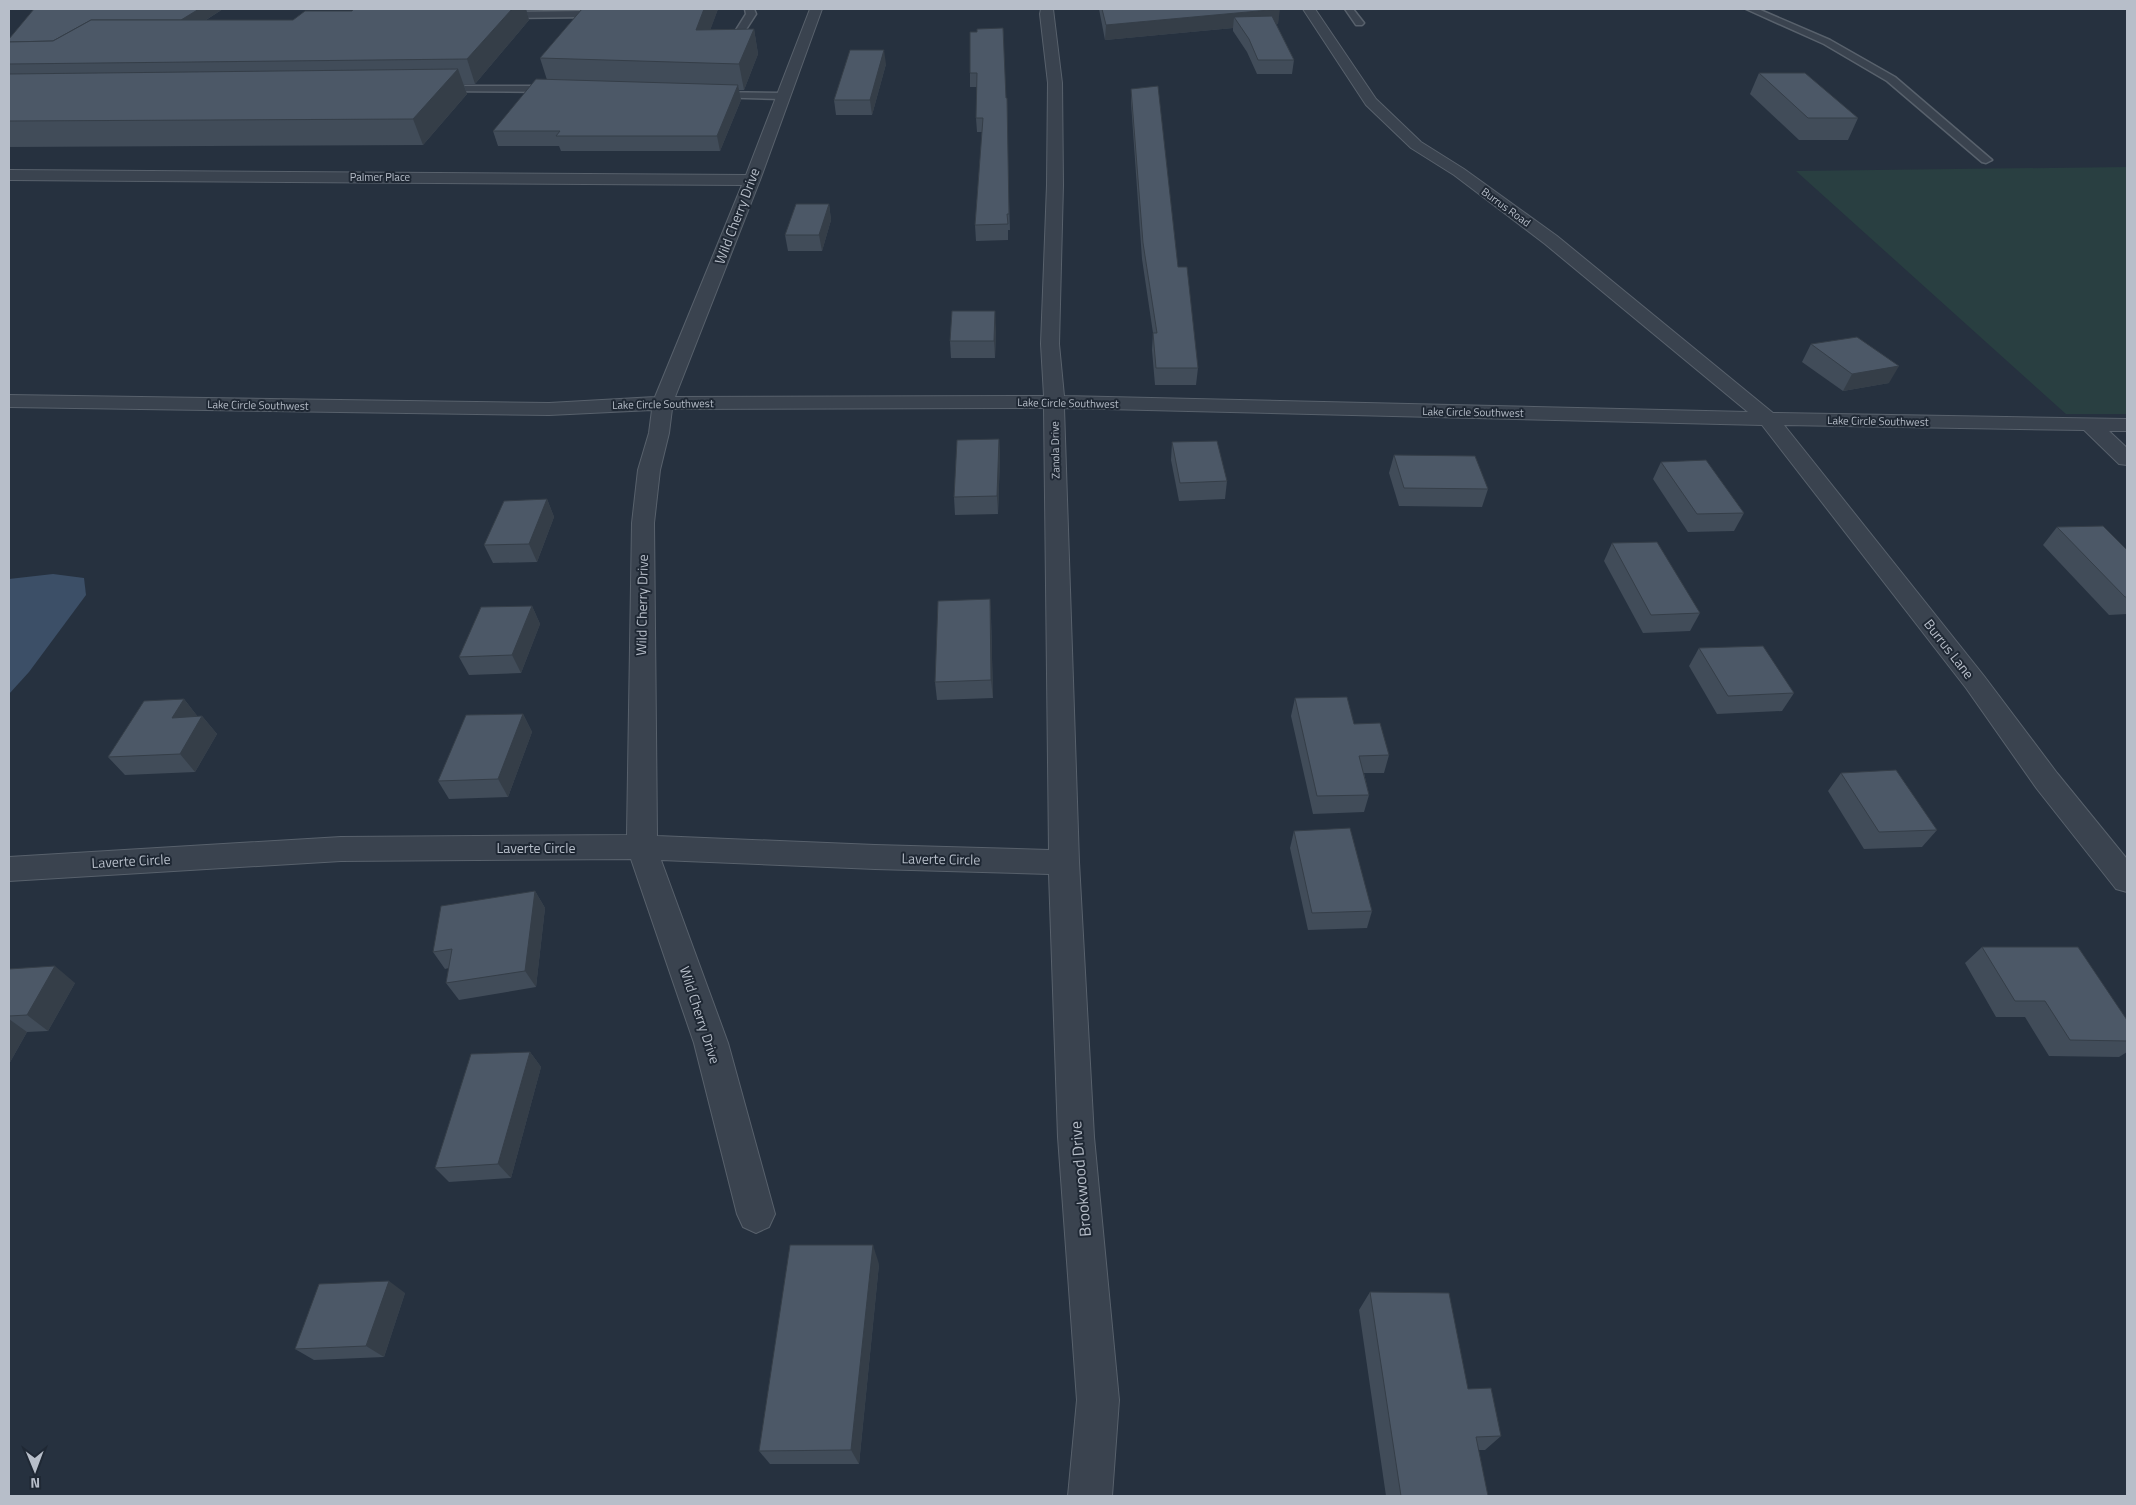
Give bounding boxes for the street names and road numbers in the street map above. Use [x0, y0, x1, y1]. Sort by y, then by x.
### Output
street label: Wild Cherry Drive [709, 165, 765, 267]
street label: Palmer Place [350, 169, 411, 185]
street label: Burrus Road [1478, 184, 1534, 230]
street label: Lake Circle Southwest [1017, 394, 1119, 412]
street label: Lake Circle Southwest [612, 395, 714, 413]
street label: Lake Circle Southwest [207, 396, 309, 414]
street label: Lake Circle Southwest [1422, 403, 1524, 421]
street label: Lake Circle Southwest [1827, 412, 1929, 430]
street label: Zanola Drive [1046, 421, 1064, 479]
street label: Wild Cherry Drive [630, 554, 653, 656]
street label: Burrus Lane [1919, 614, 1980, 683]
street label: Laverte Circle [496, 837, 576, 858]
street label: Laverte Circle [901, 847, 981, 870]
street label: Laverte Circle [91, 848, 171, 873]
street label: Wild Cherry Drive [675, 963, 726, 1066]
street label: Brookwood Drive [1063, 1120, 1097, 1238]

